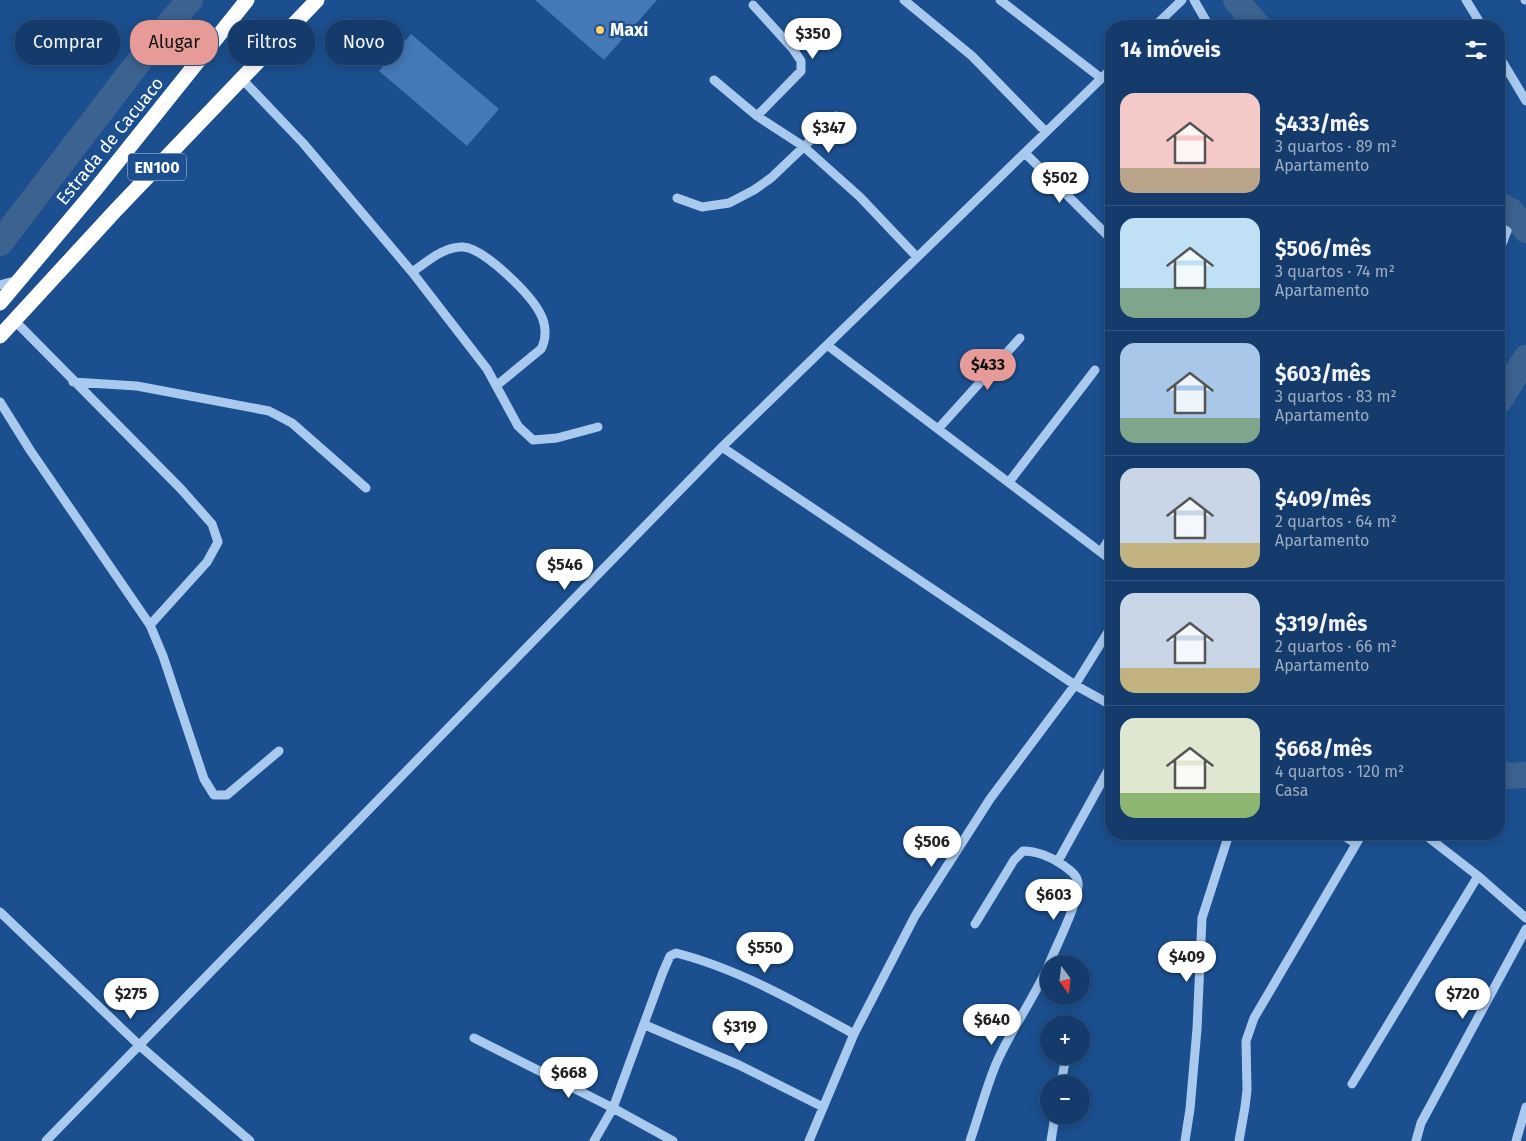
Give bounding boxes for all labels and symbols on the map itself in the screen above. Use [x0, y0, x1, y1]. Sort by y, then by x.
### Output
pin: $350 [783, 18, 843, 60]
place label: Maxi [610, 19, 648, 41]
marker: Maxi [594, 24, 606, 36]
street label: Estrada de Cacuaco [52, 73, 168, 209]
pin: $347 [799, 112, 859, 154]
road number: EN100 [128, 154, 186, 180]
pin: $502 [1030, 162, 1090, 204]
pin: $433 [958, 348, 1018, 391]
pin: $546 [535, 548, 595, 591]
pin: $506 [902, 826, 962, 868]
pin: $603 [1024, 878, 1084, 921]
pin: $550 [735, 932, 795, 974]
pin: $409 [1157, 940, 1217, 983]
north arrow [1040, 955, 1090, 1005]
pin: $275 [101, 978, 161, 1020]
pin: $720 [1433, 978, 1493, 1020]
pin: $640 [962, 1004, 1022, 1046]
pin: $319 [710, 1010, 770, 1053]
pin: $668 [539, 1056, 599, 1099]

